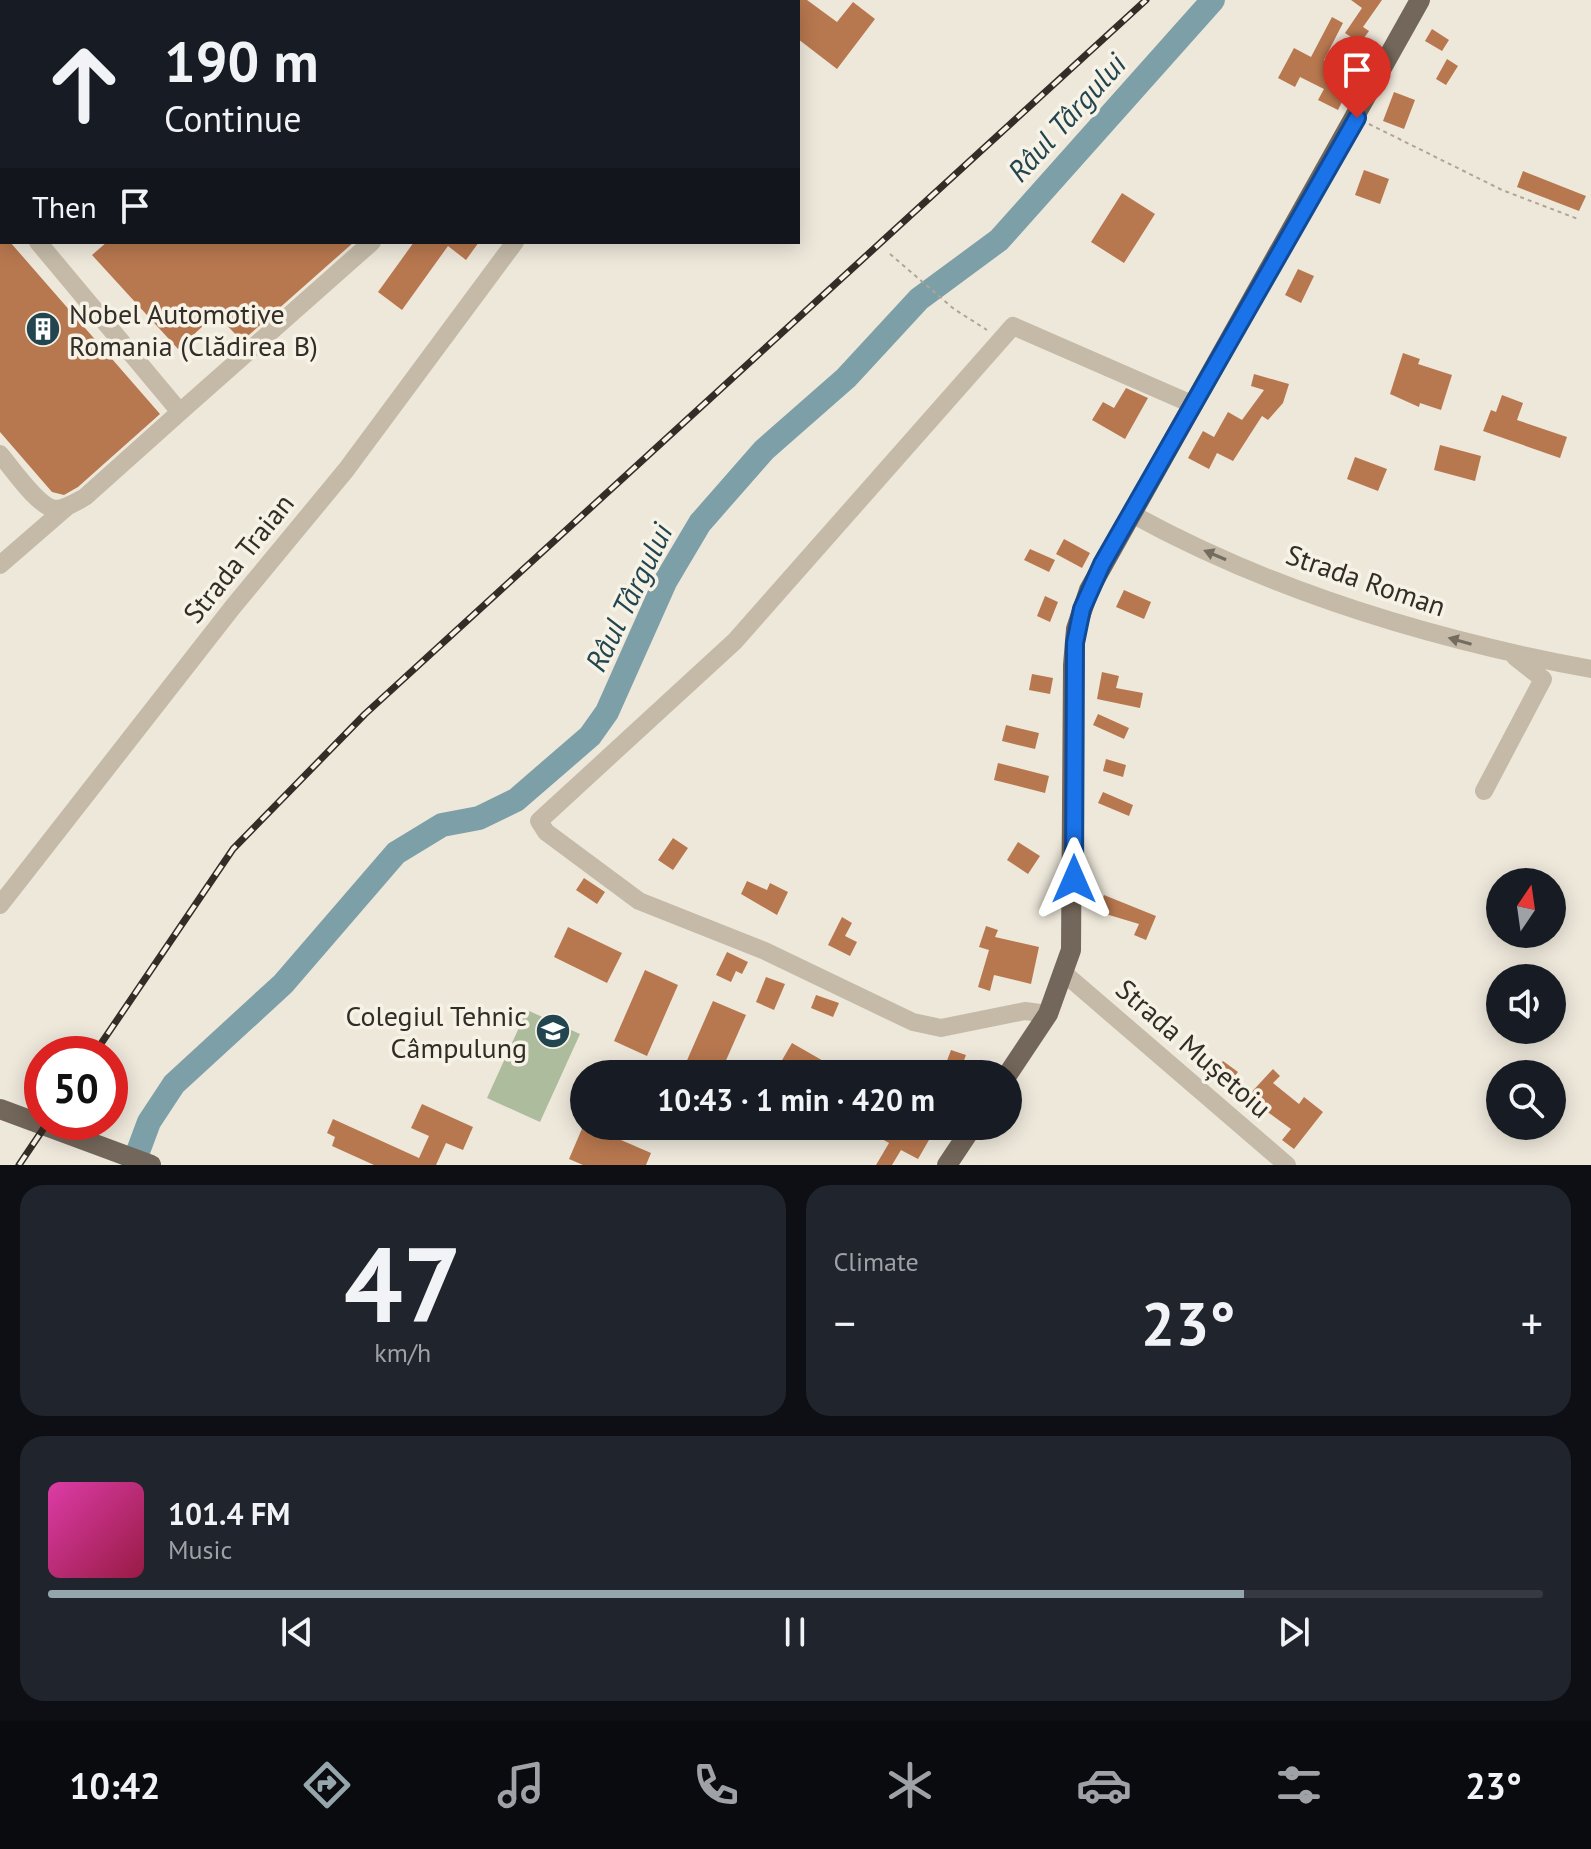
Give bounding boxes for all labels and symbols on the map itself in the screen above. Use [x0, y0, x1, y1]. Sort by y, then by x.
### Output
pin [1323, 36, 1391, 118]
water label: Râul Târgului [998, 44, 1135, 189]
place label: Nobel Automotive Romania (Clădirea B) [69, 295, 318, 364]
building icon: Nobel Automotive Romania (Clădirea B) [24, 310, 62, 348]
street label: Strada Traian [175, 486, 301, 630]
water label: Râul Târgului [575, 516, 681, 677]
street label: Strada Roman [1281, 535, 1451, 625]
one-way arrow [1203, 548, 1227, 561]
one-way arrow [1447, 635, 1472, 647]
position arrow [1032, 837, 1116, 921]
north arrow [1486, 868, 1566, 948]
street label: Strada Mușetoiu [1109, 970, 1279, 1126]
place label: Colegiul Tehnic Câmpulung [346, 997, 527, 1066]
school or university icon: Colegiul Tehnic Câmpulung [534, 1012, 572, 1050]
speed limit sign: 50 [24, 1036, 128, 1140]

